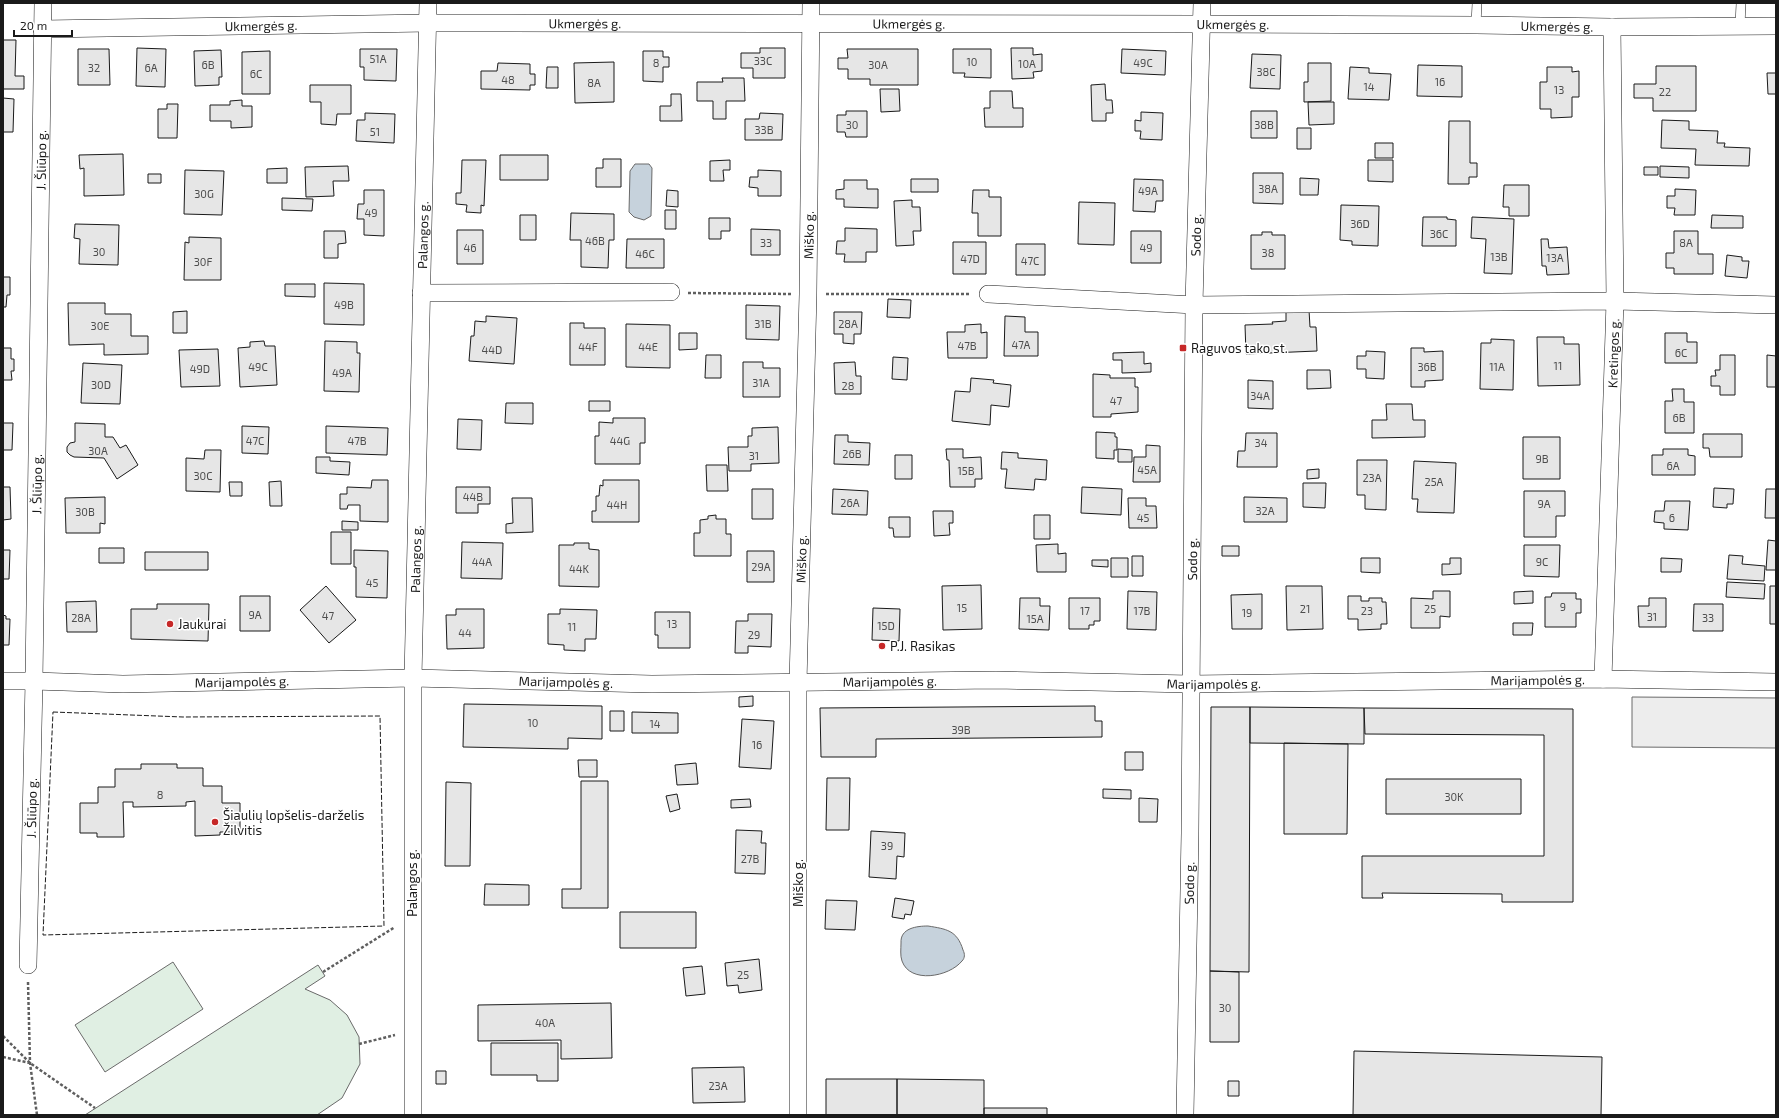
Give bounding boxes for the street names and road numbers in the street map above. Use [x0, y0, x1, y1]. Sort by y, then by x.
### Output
street label: Ukmergės g. [549, 15, 621, 31]
street label: Ukmergės g. [873, 16, 945, 32]
street label: Ukmergės g. [1197, 16, 1269, 32]
street label: Ukmergės g. [224, 17, 298, 34]
street label: Ukmergės g. [1520, 18, 1593, 35]
street label: J. Šliūpo g. [33, 130, 49, 190]
street label: Palangos g. [414, 201, 432, 269]
street label: Miško g. [800, 211, 817, 259]
street label: Sodo g. [1187, 214, 1204, 257]
street label: Kretingos g. [1604, 318, 1622, 388]
street label: J. Šliūpo g. [28, 454, 45, 514]
street label: Palangos g. [407, 525, 424, 593]
street label: Miško g. [793, 535, 810, 583]
street label: Sodo g. [1184, 538, 1200, 580]
street label: Marijampolės g. [1490, 671, 1585, 688]
street label: Marijampolės g. [195, 673, 289, 691]
street label: Marijampolės g. [518, 673, 613, 691]
street label: Marijampolės g. [843, 673, 937, 690]
street label: Marijampolės g. [1166, 675, 1261, 692]
street label: J. Šliūpo g. [23, 778, 40, 838]
street label: Palangos g. [404, 849, 420, 917]
street label: Miško g. [790, 859, 806, 907]
street label: Sodo g. [1181, 862, 1197, 905]

